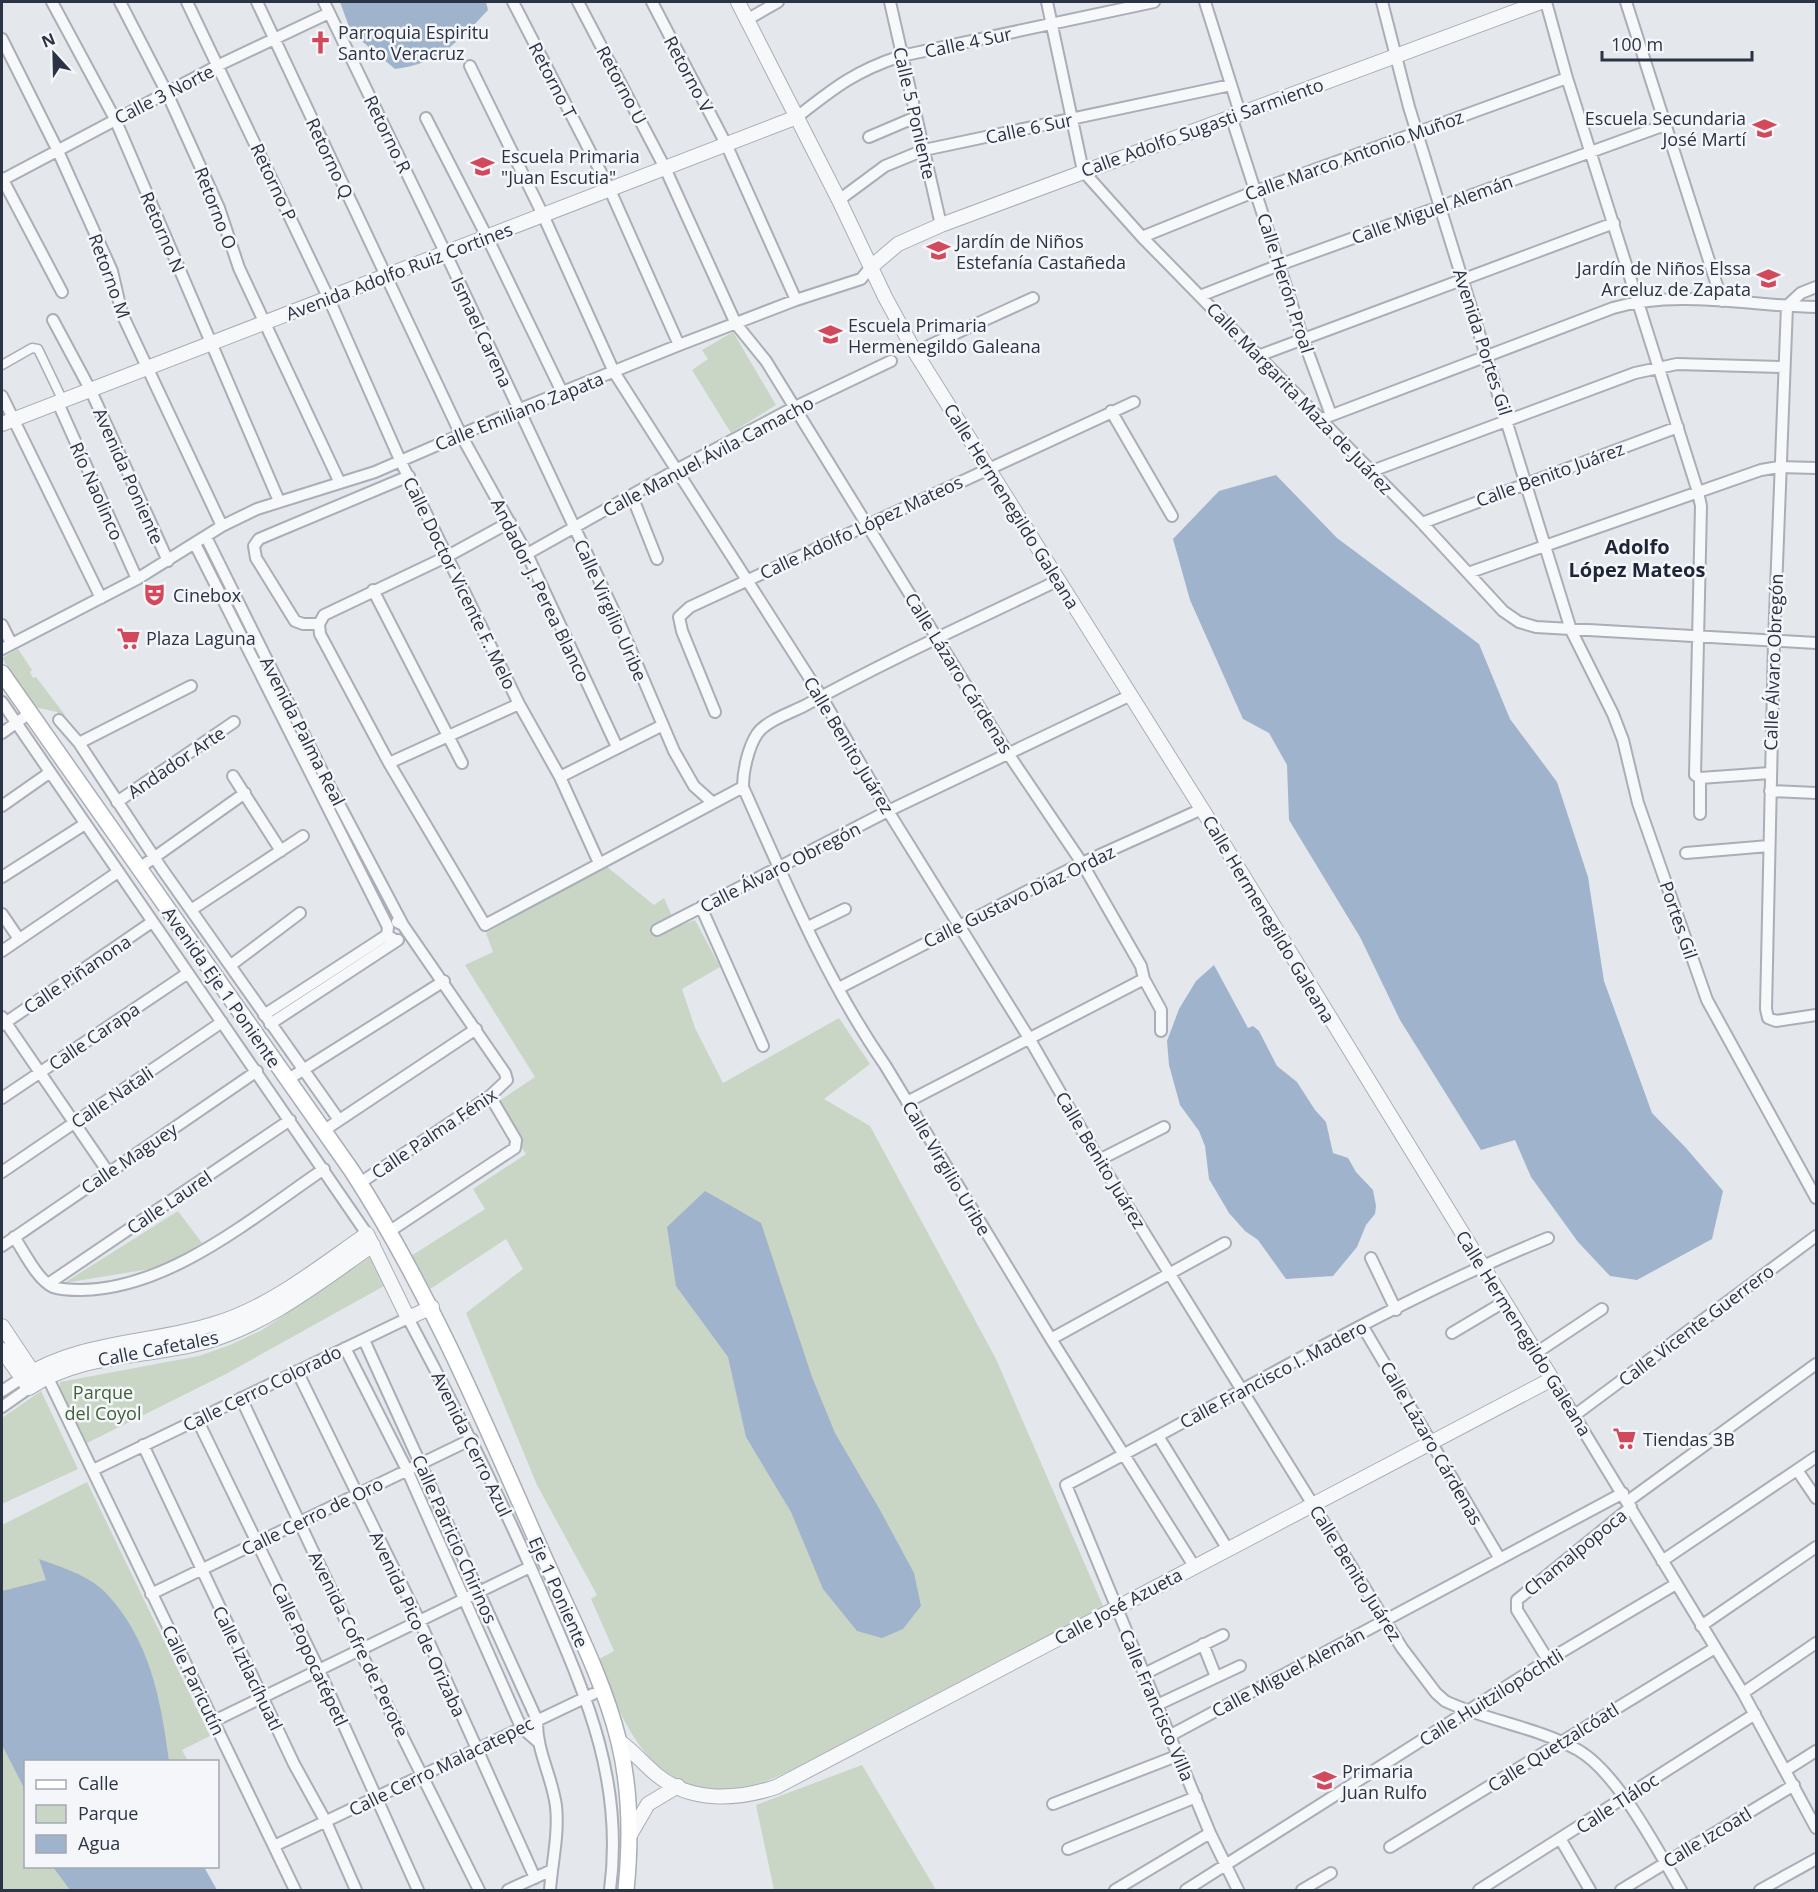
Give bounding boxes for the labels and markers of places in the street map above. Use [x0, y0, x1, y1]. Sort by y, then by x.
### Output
place label: Parroquia Espiritu Santo Veracruz [338, 20, 489, 65]
church icon: Parroquia Espiritu Santo Veracruz [307, 29, 333, 55]
place label: Escuela Secundaria José Martí [1585, 106, 1746, 151]
school or university icon: Escuela Secundaria José Martí [1751, 115, 1777, 141]
place label: Escuela Primaria "Juan Escutia" [501, 144, 640, 189]
school or university icon: Escuela Primaria "Juan Escutia" [470, 153, 496, 179]
place label: Jardín de Niños Estefanía Castañeda [954, 229, 1126, 274]
school or university icon: Jardín de Niños Estefanía Castañeda [925, 238, 951, 264]
place label: Jardín de Niños Elssa Arceluz de Zapata [1575, 256, 1751, 301]
school or university icon: Jardín de Niños Elssa Arceluz de Zapata [1756, 265, 1782, 291]
place label: Escuela Primaria Hermenegildo Galeana [848, 313, 1041, 358]
school or university icon: Escuela Primaria Hermenegildo Galeana [817, 322, 843, 348]
theatre icon: Cinebox [142, 582, 168, 608]
place label: Cinebox [173, 583, 242, 607]
supermarket icon: Plaza Laguna [115, 625, 141, 651]
place label: Plaza Laguna [146, 626, 256, 650]
supermarket icon: Tiendas 3B [1612, 1426, 1638, 1452]
place label: Tiendas 3B [1643, 1427, 1735, 1451]
place label: Primaria Juan Rulfo [1340, 1759, 1427, 1804]
school or university icon: Primaria Juan Rulfo [1311, 1768, 1337, 1794]

